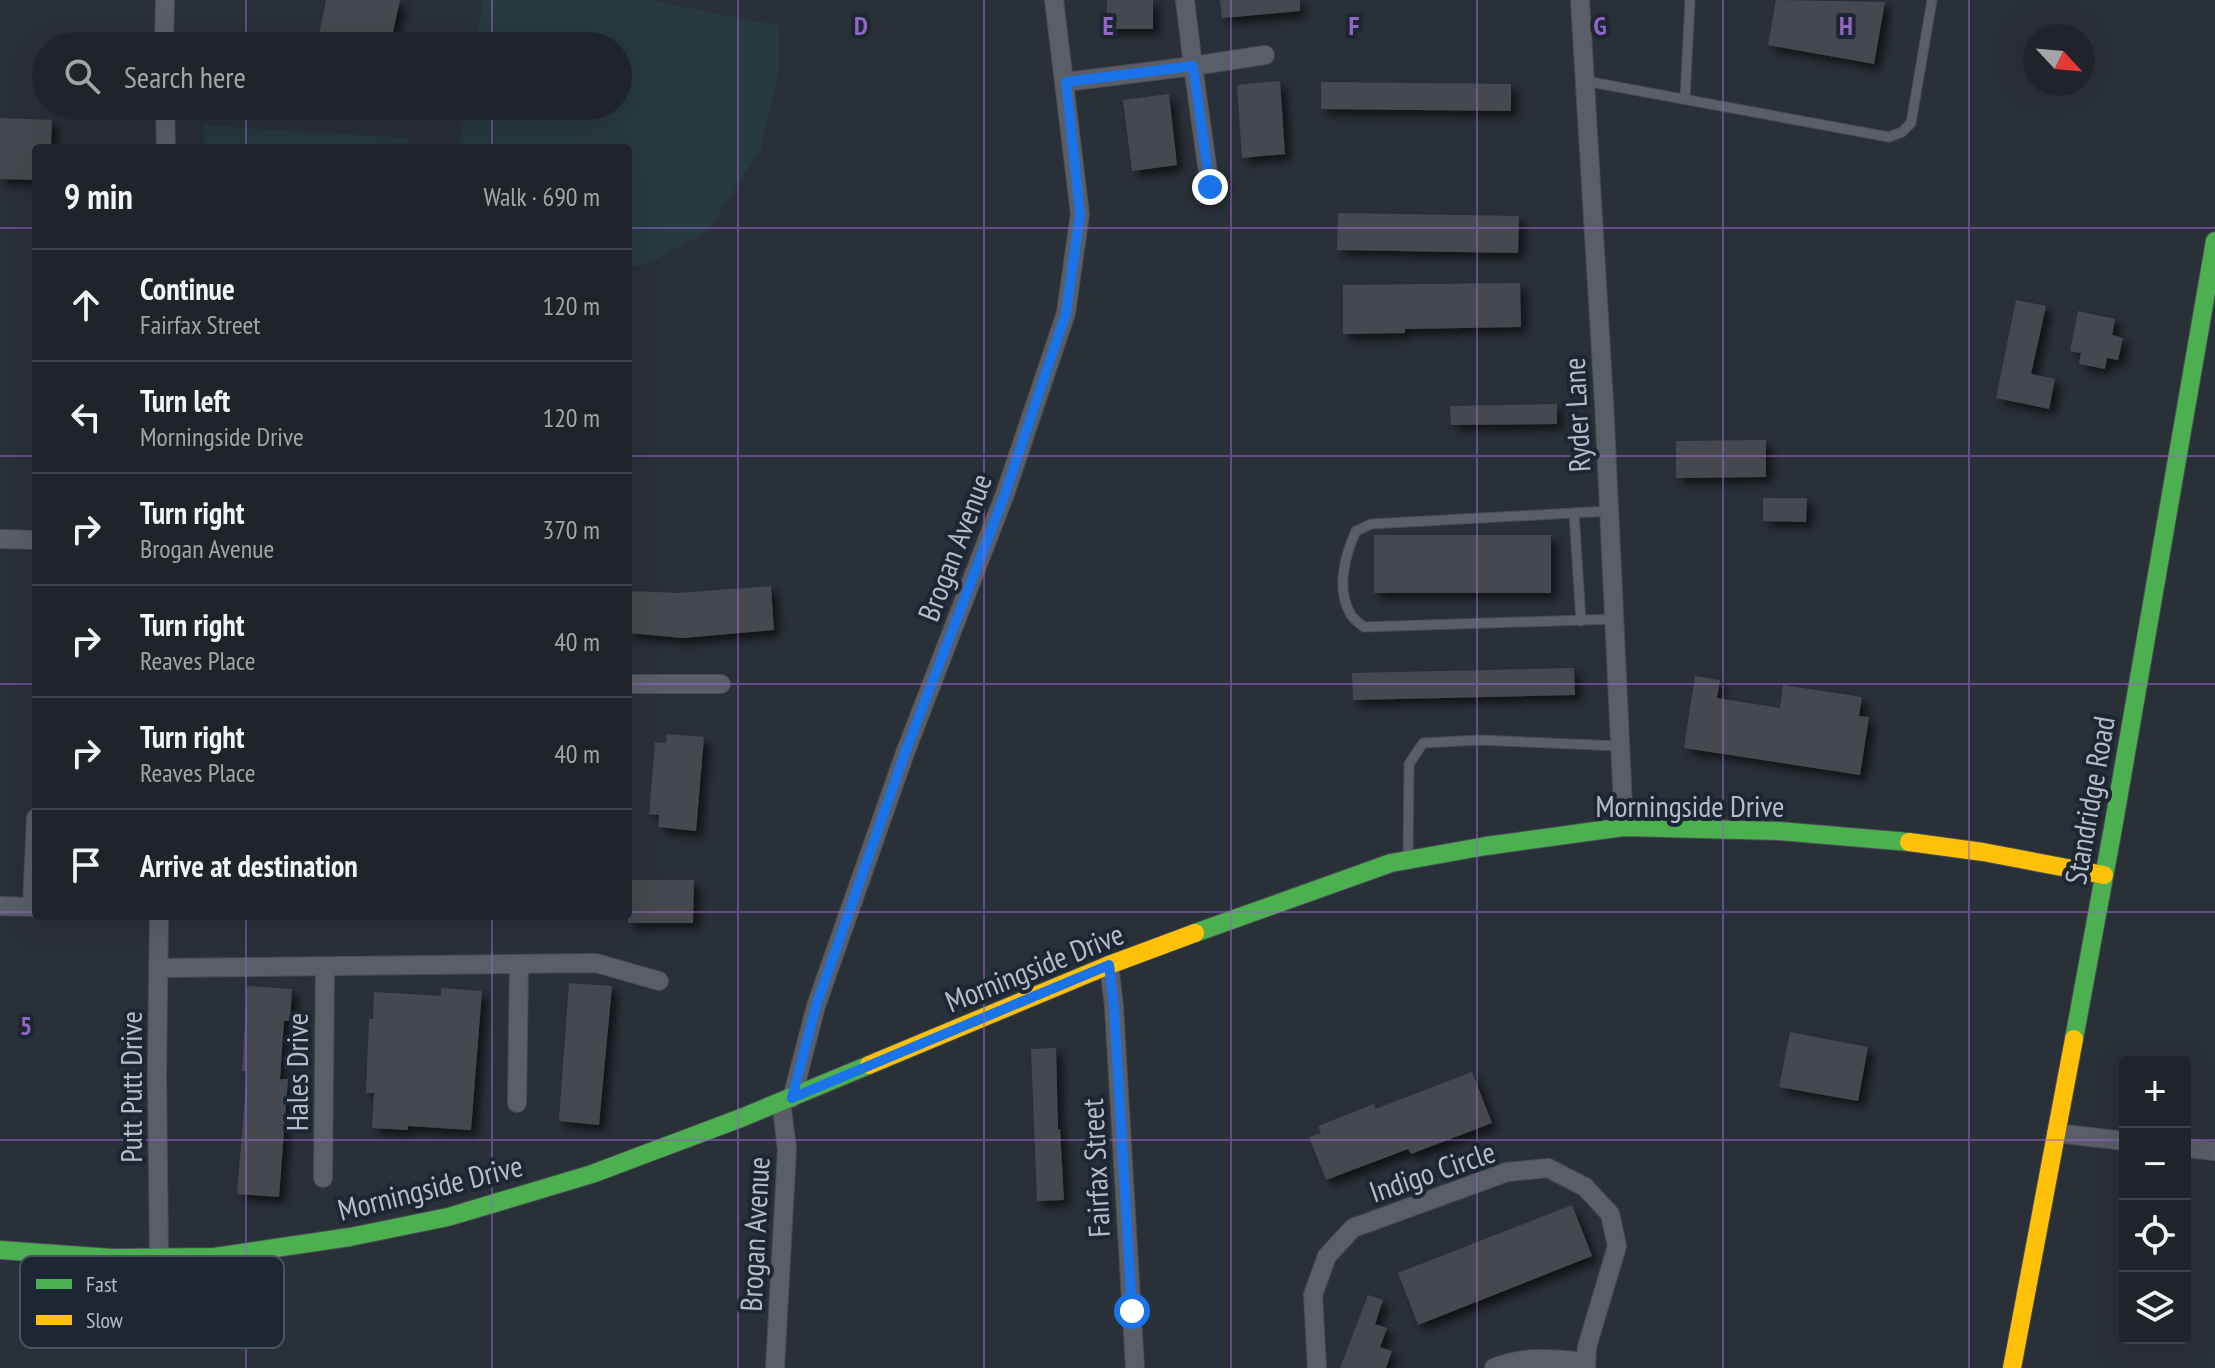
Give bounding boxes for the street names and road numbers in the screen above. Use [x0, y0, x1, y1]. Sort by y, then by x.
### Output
street label: Ryder Lane [1554, 357, 1598, 473]
street label: Brogan Avenue [908, 468, 1000, 626]
street label: Standridge Road [2055, 713, 2123, 887]
street label: Morningside Drive [1596, 786, 1785, 825]
street label: Morningside Drive [939, 914, 1129, 1020]
street label: Putt Putt Drive [111, 1011, 150, 1163]
street label: Hales Drive [277, 1013, 316, 1131]
street label: Fairfax Street [1072, 1097, 1118, 1238]
street label: Indigo Circle [1364, 1131, 1500, 1211]
street label: Morningside Drive [334, 1145, 526, 1229]
street label: Brogan Avenue [730, 1156, 778, 1312]

